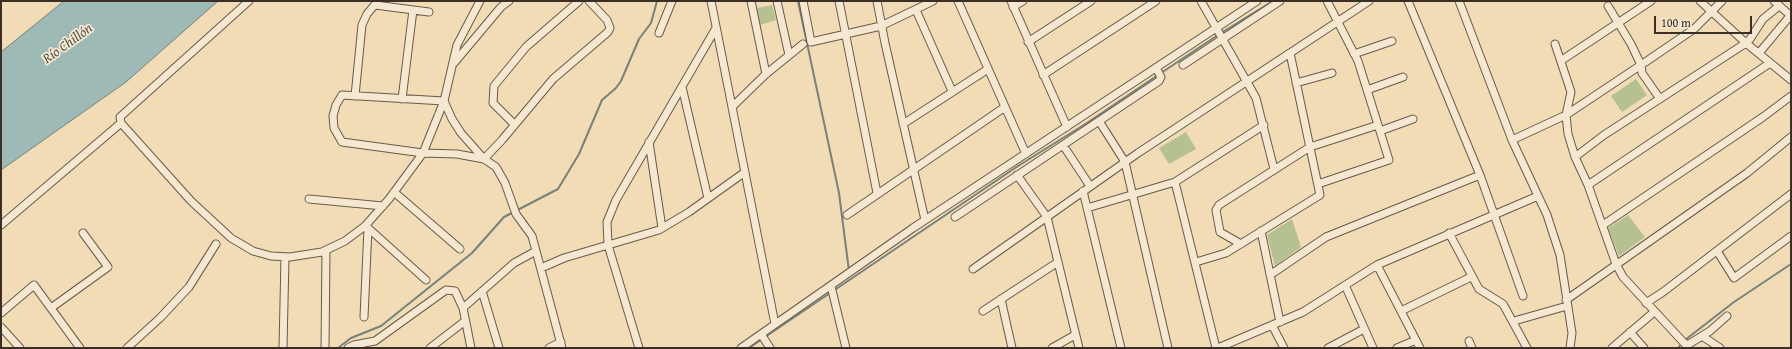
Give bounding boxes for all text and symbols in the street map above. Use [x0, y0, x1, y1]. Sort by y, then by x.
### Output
scale bar [1656, 8, 1754, 34]
text: 100 m [1661, 14, 1691, 31]
water label: Río Chillón [40, 20, 96, 68]

